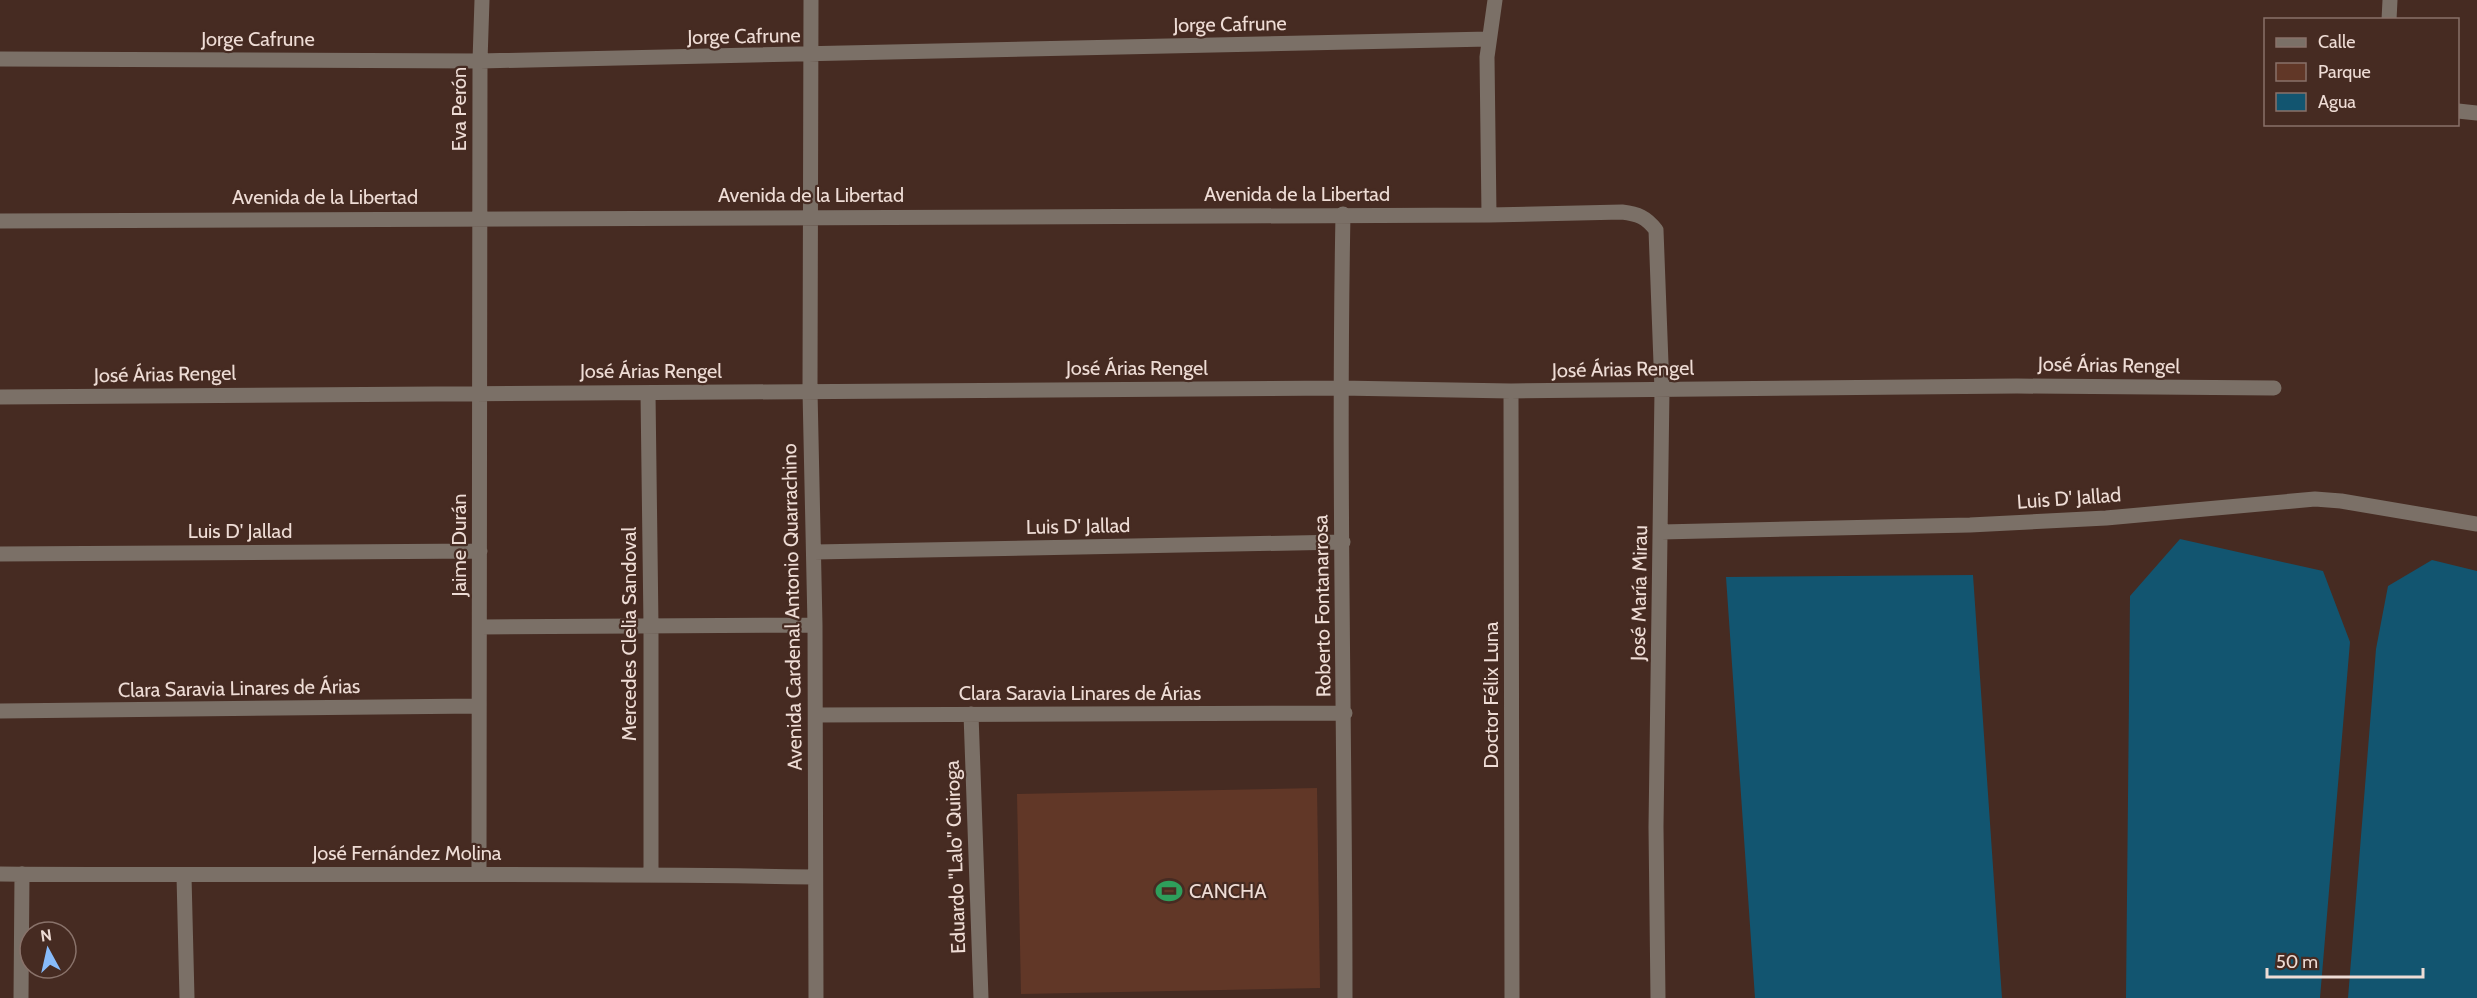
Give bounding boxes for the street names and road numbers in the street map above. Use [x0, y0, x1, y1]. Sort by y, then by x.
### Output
street label: Jorge Cafrune [1172, 11, 1287, 37]
street label: Jorge Cafrune [686, 23, 801, 49]
street label: Jorge Cafrune [200, 27, 315, 51]
street label: Eva Perón [447, 67, 471, 151]
street label: Avenida de la Libertad [1204, 182, 1390, 206]
street label: Avenida de la Libertad [718, 183, 904, 207]
street label: Avenida de la Libertad [232, 185, 418, 209]
street label: José Árias Rengel [2037, 352, 2181, 378]
street label: José Árias Rengel [1065, 356, 1208, 380]
street label: José Árias Rengel [1551, 356, 1695, 382]
street label: José Árias Rengel [579, 359, 722, 383]
street label: José Árias Rengel [93, 361, 237, 387]
street label: Avenida Cardenal Antonio Quarrachino [777, 443, 807, 771]
street label: Luis D' Jallad [2016, 482, 2122, 514]
street label: Jaime Durán [447, 494, 471, 597]
street label: Luis D' Jallad [1026, 513, 1130, 539]
street label: Roberto Fontanarrosa [1308, 514, 1336, 697]
street label: Luis D' Jallad [188, 519, 292, 543]
street label: José María Mirau [1626, 525, 1652, 662]
street label: Mercedes Clelia Sandoval [617, 527, 641, 741]
street label: Doctor Félix Luna [1479, 621, 1503, 768]
street label: Clara Saravia Linares de Árias [118, 674, 360, 702]
street label: Clara Saravia Linares de Árias [959, 681, 1201, 705]
street label: Eduardo "Lalo" Quiroga [940, 760, 970, 954]
street label: José Fernández Molina [312, 841, 502, 865]

